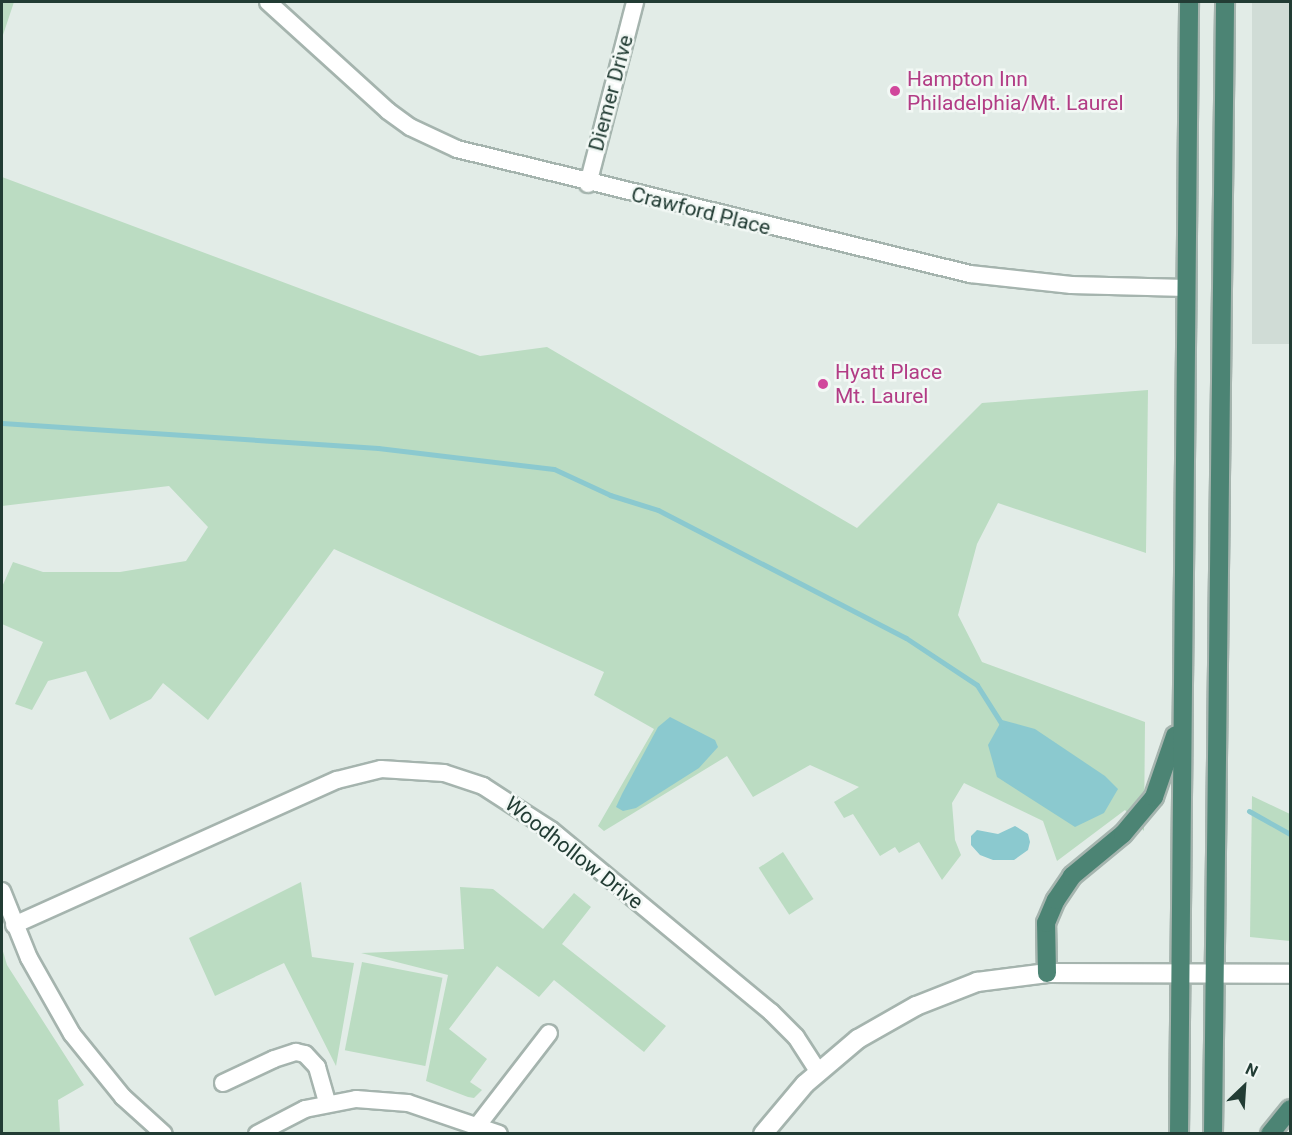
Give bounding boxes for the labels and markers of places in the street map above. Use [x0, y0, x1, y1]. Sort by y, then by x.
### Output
place label: Hampton Inn Philadelphia/Mt. Laurel [907, 66, 1124, 116]
marker: Hampton Inn Philadelphia/Mt. Laurel [888, 84, 902, 98]
place label: Hyatt Place Mt. Laurel [835, 359, 942, 409]
marker: Hyatt Place Mt. Laurel [816, 377, 830, 391]

